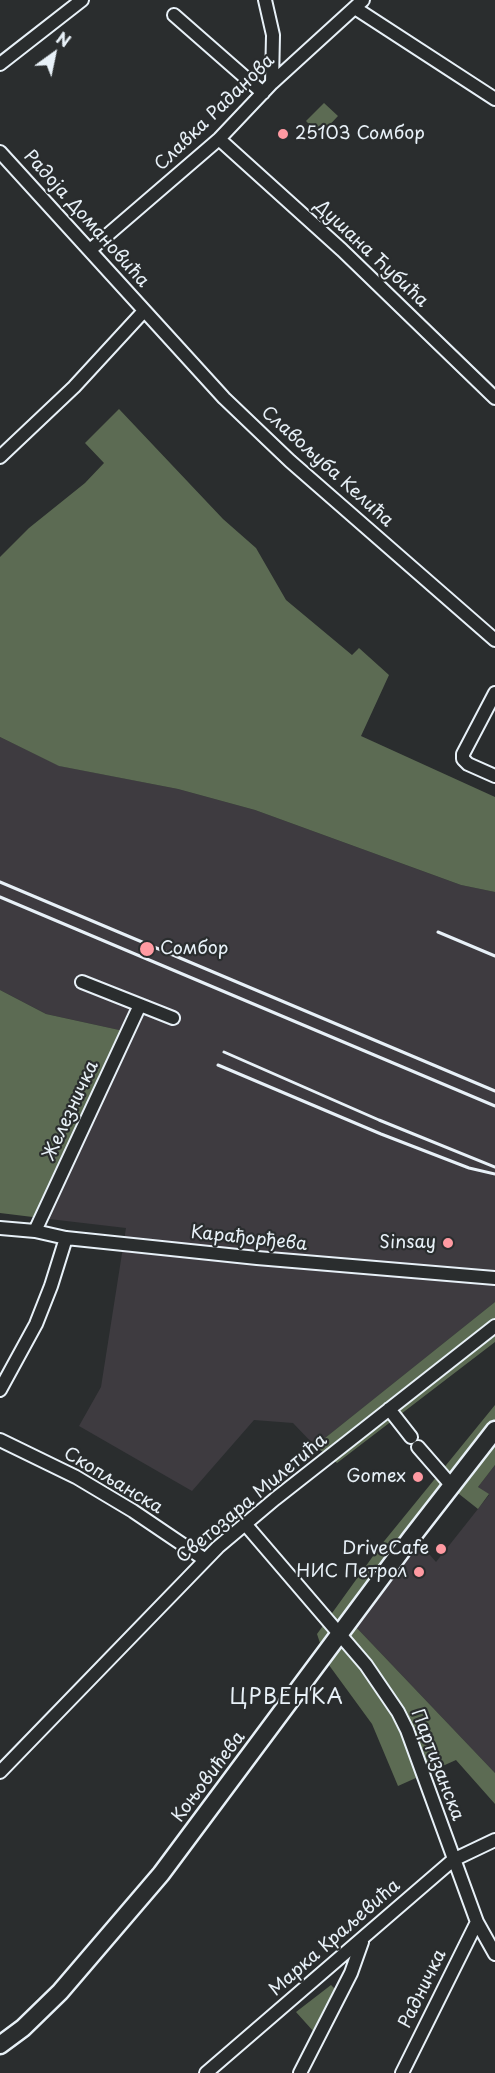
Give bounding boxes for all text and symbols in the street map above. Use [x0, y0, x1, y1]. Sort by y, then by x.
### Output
north arrow [24, 24, 84, 84]
text: N [52, 25, 76, 52]
street label: Славка Раданова [151, 50, 279, 176]
place label: 25103 Сомбор [295, 123, 425, 145]
marker: 25103 Сомбор [276, 127, 290, 141]
street label: Радоја Домановића [19, 146, 153, 292]
street label: Душана Ћубића [310, 196, 432, 312]
street label: Славољуба Келића [256, 402, 398, 532]
place label: Сомбор [160, 938, 228, 960]
marker: Сомбор [138, 940, 156, 958]
street label: Железничка [38, 1058, 104, 1164]
street label: Карађорђева [190, 1222, 308, 1256]
place label: Sinsay [379, 1232, 436, 1254]
marker: Sinsay [441, 1236, 455, 1250]
street label: Светозара Милетића [172, 1430, 332, 1568]
street label: Скопљанска [60, 1443, 166, 1519]
place label: Gomex [346, 1466, 406, 1488]
marker: Gomex [411, 1470, 425, 1484]
place label: DriveCafe [342, 1538, 429, 1560]
marker: DriveCafe [434, 1542, 448, 1556]
place label: НИС Петрол [296, 1561, 407, 1583]
marker: НИС Петрол [412, 1565, 426, 1579]
district label: ЦРВЕНКА [230, 1685, 344, 1711]
street label: Партизанска [406, 1706, 468, 1824]
street label: Коњовићева [168, 1727, 250, 1827]
street label: Марка Краљевића [265, 1875, 405, 2001]
street label: Радничка [395, 1946, 451, 2032]

